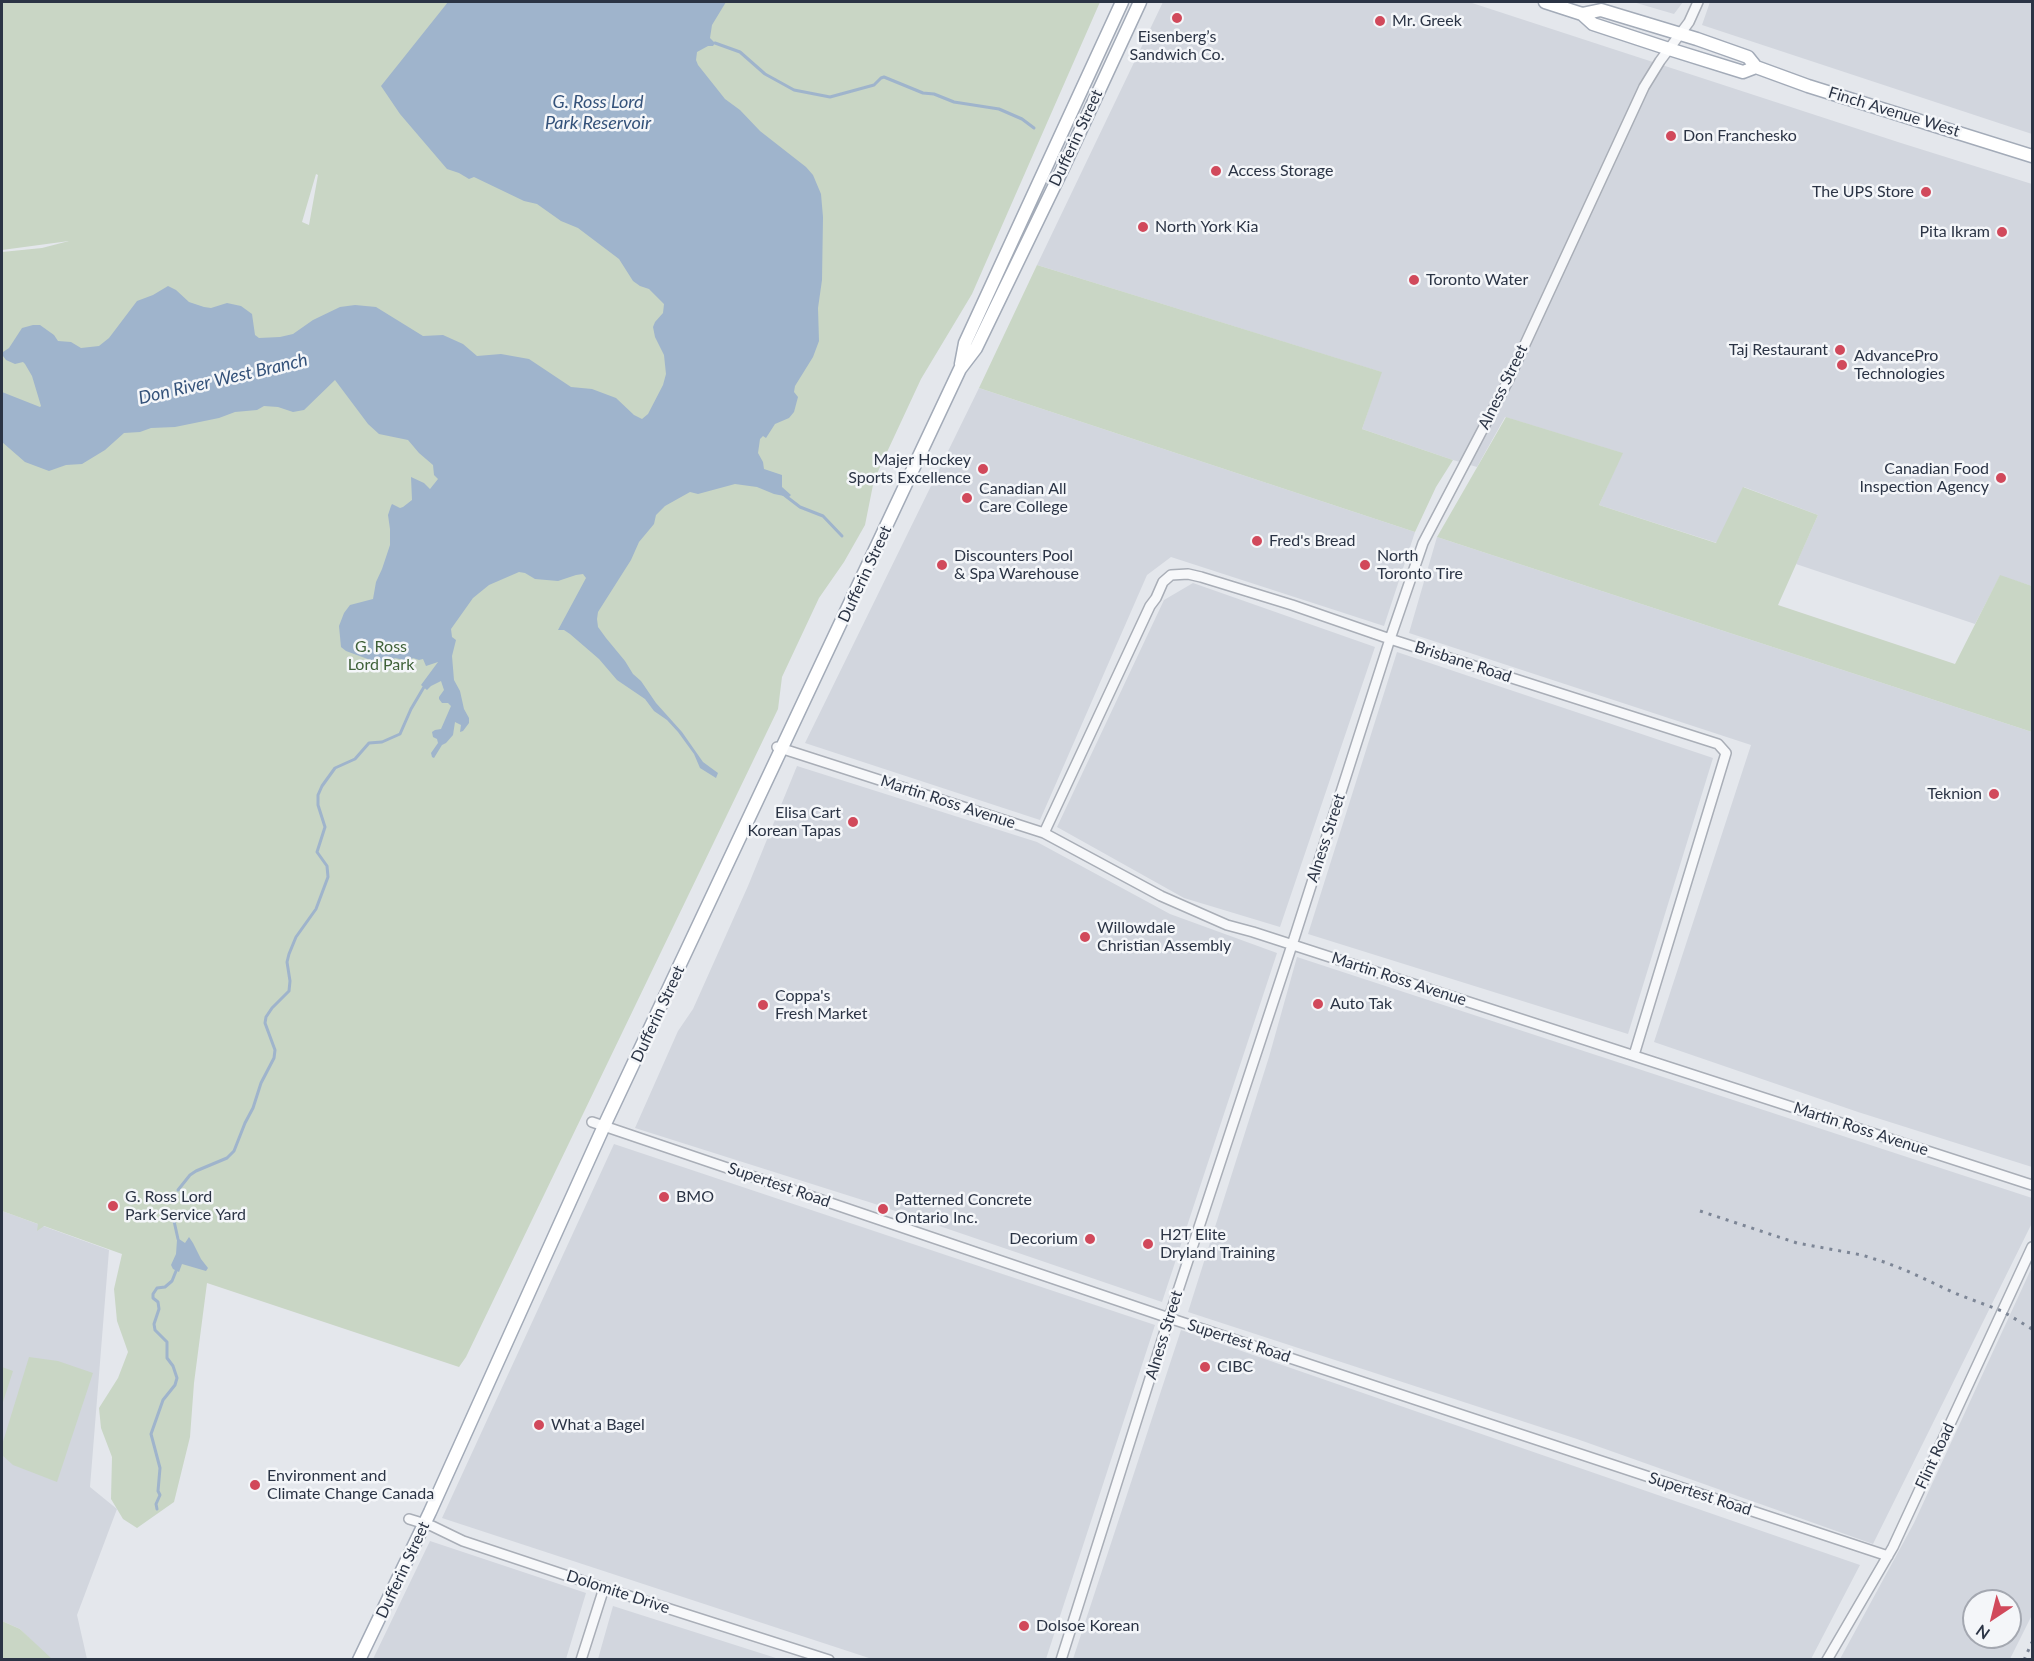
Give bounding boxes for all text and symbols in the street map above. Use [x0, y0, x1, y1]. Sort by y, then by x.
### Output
marker: Eisenberg’s Sandwich Co. [1170, 11, 1184, 25]
place label: Mr. Greek [1392, 11, 1462, 31]
marker: Mr. Greek [1373, 14, 1387, 28]
place label: Eisenberg’s Sandwich Co. [1130, 27, 1224, 65]
street label: Finch Avenue West [1826, 83, 1962, 141]
street label: Dufferin Street [1045, 87, 1107, 189]
water label: G. Ross Lord Park Reservoir [545, 91, 651, 134]
place label: Don Franchesko [1683, 126, 1797, 146]
marker: Don Franchesko [1664, 129, 1678, 143]
place label: Access Storage [1228, 161, 1333, 181]
marker: Access Storage [1209, 164, 1223, 178]
place label: The UPS Store [1812, 182, 1914, 202]
marker: The UPS Store [1919, 185, 1933, 199]
place label: North York Kia [1155, 217, 1258, 237]
marker: North York Kia [1136, 220, 1150, 234]
place label: Pita Ikram [1920, 222, 1990, 242]
marker: Pita Ikram [1995, 225, 2009, 239]
place label: Toronto Water [1426, 270, 1528, 290]
marker: Toronto Water [1407, 273, 1421, 287]
place label: Taj Restaurant [1729, 340, 1828, 360]
street label: Alness Street [1474, 341, 1532, 433]
marker: Taj Restaurant [1833, 343, 1847, 357]
place label: AdvancePro Technologies [1854, 346, 1945, 384]
water label: Don River West Branch [136, 349, 310, 409]
marker: AdvancePro Technologies [1835, 358, 1849, 372]
place label: Majer Hockey Sports Excellence [848, 450, 971, 488]
place label: Canadian Food Inspection Agency [1859, 459, 1989, 497]
marker: Majer Hockey Sports Excellence [976, 462, 990, 476]
marker: Canadian Food Inspection Agency [1994, 471, 2008, 485]
place label: Canadian All Care College [979, 479, 1068, 517]
marker: Canadian All Care College [960, 491, 974, 505]
street label: Dufferin Street [834, 523, 896, 625]
place label: Fred's Bread [1269, 531, 1355, 551]
marker: Fred's Bread [1250, 534, 1264, 548]
place label: Discounters Pool & Spa Warehouse [954, 546, 1079, 584]
place label: North Toronto Tire [1377, 546, 1463, 584]
marker: Discounters Pool & Spa Warehouse [935, 558, 949, 572]
marker: North Toronto Tire [1358, 558, 1372, 572]
park label: G. Ross Lord Park [348, 637, 414, 675]
street label: Brisbane Road [1412, 637, 1514, 687]
street label: Martin Ross Avenue [878, 771, 1018, 833]
place label: Teknion [1927, 784, 1982, 804]
marker: Teknion [1987, 787, 2001, 801]
street label: Alness Street [1303, 791, 1349, 885]
place label: Elisa Cart Korean Tapas [748, 803, 841, 841]
marker: Elisa Cart Korean Tapas [846, 815, 860, 829]
place label: Willowdale Christian Assembly [1097, 918, 1231, 956]
marker: Willowdale Christian Assembly [1078, 930, 1092, 944]
street label: Martin Ross Avenue [1329, 948, 1469, 1010]
street label: Dufferin Street [627, 963, 689, 1065]
place label: Coppa's Fresh Market [775, 986, 867, 1024]
place label: Auto Tak [1330, 994, 1392, 1014]
marker: Auto Tak [1311, 997, 1325, 1011]
marker: Coppa's Fresh Market [756, 998, 770, 1012]
street label: Martin Ross Avenue [1791, 1098, 1931, 1160]
street label: Supertest Road [725, 1158, 833, 1212]
place label: G. Ross Lord Park Service Yard [125, 1187, 246, 1225]
place label: BMO [676, 1187, 714, 1207]
marker: BMO [657, 1190, 671, 1204]
place label: Patterned Concrete Ontario Inc. [895, 1190, 1032, 1228]
marker: G. Ross Lord Park Service Yard [106, 1199, 120, 1213]
marker: Patterned Concrete Ontario Inc. [876, 1202, 890, 1216]
place label: H2T Elite Dryland Training [1160, 1225, 1275, 1263]
place label: Decorium [1009, 1229, 1078, 1249]
marker: Decorium [1083, 1232, 1097, 1246]
marker: H2T Elite Dryland Training [1141, 1237, 1155, 1251]
street label: Alness Street [1141, 1288, 1187, 1382]
street label: Supertest Road [1185, 1315, 1293, 1367]
place label: CIBC [1217, 1357, 1253, 1377]
marker: CIBC [1198, 1360, 1212, 1374]
place label: What a Bagel [551, 1415, 645, 1435]
marker: What a Bagel [532, 1418, 546, 1432]
street label: Flint Road [1911, 1420, 1959, 1492]
place label: Environment and Climate Change Canada [267, 1466, 434, 1504]
street label: Supertest Road [1646, 1468, 1754, 1520]
marker: Environment and Climate Change Canada [248, 1478, 262, 1492]
street label: Dufferin Street [372, 1519, 434, 1621]
street label: Dolomite Drive [564, 1566, 672, 1618]
north arrow [1962, 1589, 2022, 1649]
place label: Dolsoe Korean [1036, 1616, 1139, 1636]
marker: Dolsoe Korean [1017, 1619, 1031, 1633]
text: N [1972, 1621, 1993, 1644]

